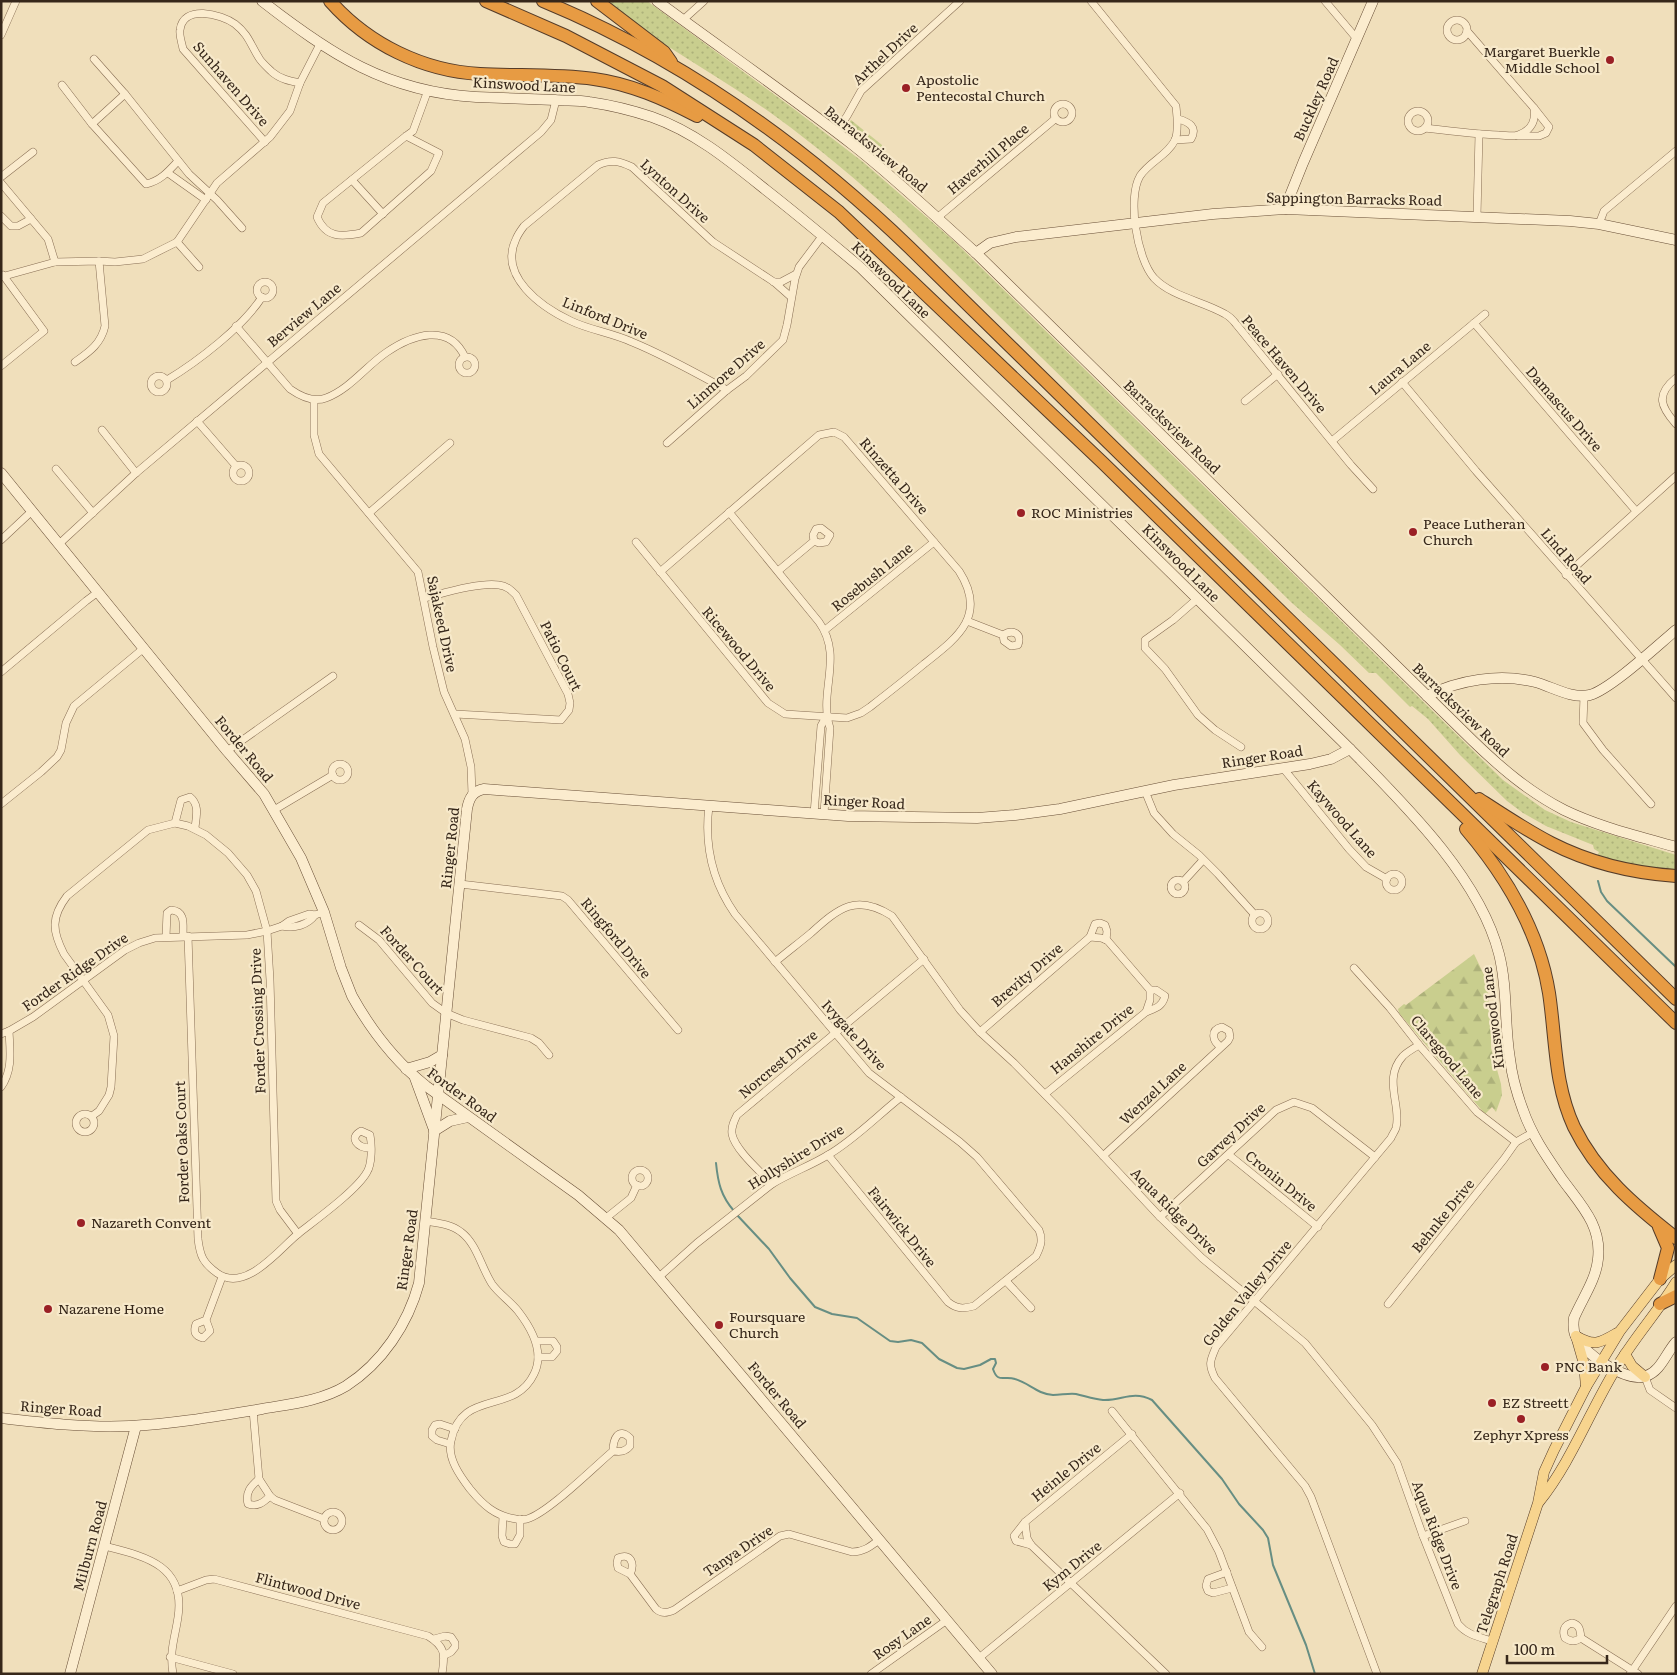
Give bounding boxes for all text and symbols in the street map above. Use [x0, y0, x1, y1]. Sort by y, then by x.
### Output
street label: Arthel Drive [847, 18, 921, 89]
street label: Sunhaven Drive [189, 37, 274, 130]
place label: Margaret Buerkle Middle School [1483, 41, 1600, 77]
street label: Buckley Road [1288, 53, 1343, 144]
marker: Margaret Buerkle Middle School [1604, 54, 1616, 66]
place label: Apostolic Pentecostal Church [916, 69, 1045, 105]
street label: Kinswood Lane [472, 71, 576, 97]
marker: Apostolic Pentecostal Church [900, 82, 912, 94]
street label: Barracksview Road [821, 100, 933, 196]
street label: Haverhill Place [942, 118, 1032, 198]
street label: Lynton Drive [636, 154, 715, 227]
street label: Sappington Barracks Road [1266, 186, 1443, 210]
street label: Kinswood Lane [848, 236, 936, 322]
street label: Berview Lane [262, 277, 345, 351]
street label: Linford Drive [560, 291, 651, 343]
street label: Peace Haven Drive [1238, 310, 1332, 417]
street label: Linmore Drive [682, 334, 769, 413]
street label: Laura Lane [1364, 336, 1434, 399]
street label: Damascus Drive [1522, 361, 1607, 455]
street label: Barracksview Road [1120, 375, 1226, 478]
street label: Rinzetta Drive [856, 432, 934, 518]
place label: ROC Ministries [1031, 502, 1133, 522]
marker: ROC Ministries [1015, 507, 1027, 519]
place label: Peace Lutheran Church [1423, 513, 1526, 549]
street label: Kinswood Lane [1138, 519, 1225, 606]
street label: Lind Road [1537, 523, 1597, 588]
marker: Peace Lutheran Church [1407, 526, 1419, 538]
street label: Rosebush Lane [826, 537, 916, 615]
street label: Sajakeed Drive [423, 574, 463, 674]
street label: Ricewood Drive [698, 602, 781, 695]
street label: Patio Court [536, 617, 588, 694]
street label: Barracksview Road [1409, 658, 1515, 761]
street label: Forder Road [211, 711, 279, 786]
street label: Ringer Road [1220, 740, 1304, 772]
street label: Kaywood Lane [1303, 775, 1382, 862]
street label: Ringer Road [823, 789, 906, 813]
street label: Ringer Road [435, 806, 463, 890]
street label: Ringford Drive [577, 893, 657, 982]
street label: Forder Court [376, 920, 449, 998]
street label: Forder Ridge Drive [17, 927, 131, 1015]
street label: Brevity Drive [986, 938, 1066, 1011]
street label: Forder Crossing Drive [244, 948, 270, 1094]
street label: Kinswood Lane [1476, 966, 1508, 1070]
street label: Ivygate Drive [818, 995, 892, 1074]
street label: Hanshire Drive [1045, 998, 1137, 1078]
street label: Claregood Lane [1407, 1010, 1489, 1102]
street label: Norcrest Drive [734, 1024, 821, 1102]
street label: Wenzel Lane [1115, 1056, 1190, 1128]
street label: Forder Road [424, 1062, 502, 1126]
street label: Forder Oaks Court [169, 1080, 193, 1204]
street label: Garvey Drive [1192, 1097, 1269, 1171]
street label: Hollyshire Drive [744, 1119, 847, 1194]
street label: Cronin Drive [1241, 1145, 1322, 1215]
street label: Aqua Ridge Drive [1127, 1162, 1223, 1258]
street label: Behnke Drive [1406, 1174, 1478, 1257]
street label: Fairwick Drive [864, 1182, 942, 1271]
street label: Ringer Road [390, 1207, 422, 1292]
place label: Nazareth Convent [91, 1212, 211, 1232]
marker: Nazareth Convent [75, 1217, 87, 1229]
street label: Golden Valley Drive [1197, 1235, 1295, 1350]
place label: Nazarene Home [58, 1298, 164, 1318]
marker: Nazarene Home [42, 1303, 54, 1315]
place label: Foursquare Church [729, 1306, 805, 1342]
marker: Foursquare Church [713, 1319, 725, 1331]
place label: PNC Bank [1555, 1356, 1622, 1376]
street label: Forder Road [744, 1357, 812, 1432]
marker: PNC Bank [1539, 1361, 1551, 1373]
place label: EZ Streett [1502, 1392, 1569, 1412]
street label: Ringer Road [19, 1395, 103, 1421]
marker: EZ Streett [1486, 1397, 1498, 1409]
marker: Zephyr Xpress [1515, 1413, 1527, 1425]
place label: Zephyr Xpress [1473, 1424, 1569, 1444]
street label: Heinle Drive [1026, 1437, 1104, 1505]
street label: Aqua Ridge Drive [1408, 1477, 1468, 1592]
street label: Milburn Road [67, 1498, 111, 1593]
street label: Tanya Drive [699, 1519, 776, 1581]
street label: Telegraph Road [1470, 1530, 1522, 1636]
street label: Kym Drive [1038, 1535, 1105, 1595]
street label: Flintwood Drive [253, 1566, 363, 1614]
street label: Rosy Lane [868, 1609, 935, 1664]
scale bar [1507, 1632, 1607, 1664]
text: 100 m [1514, 1637, 1555, 1660]

